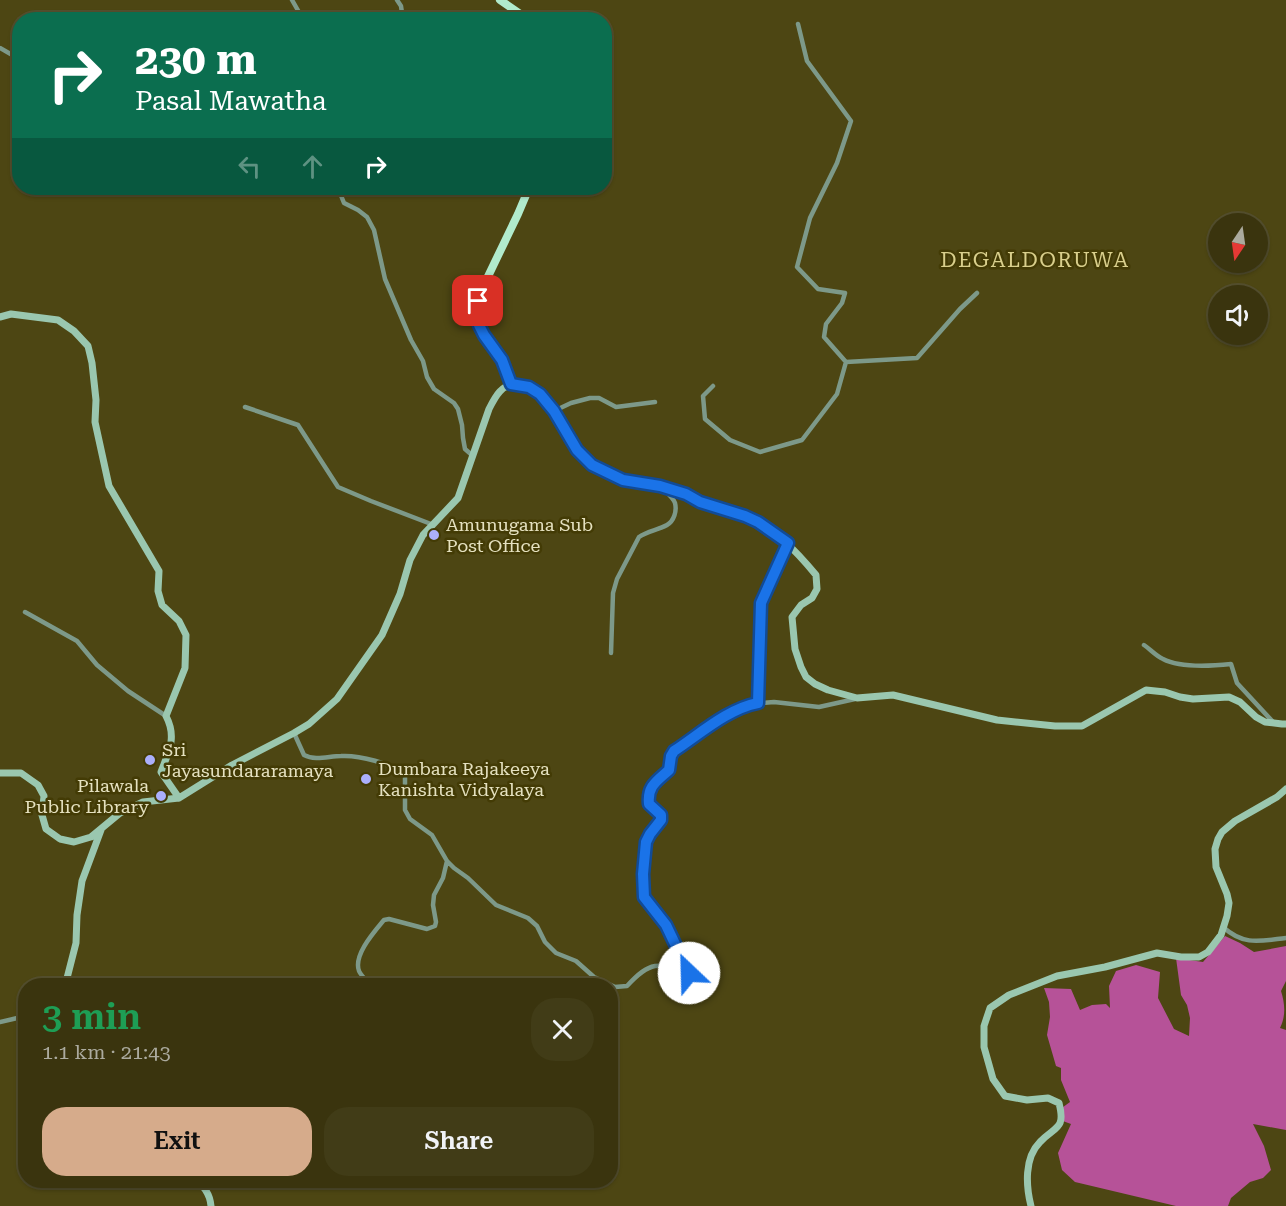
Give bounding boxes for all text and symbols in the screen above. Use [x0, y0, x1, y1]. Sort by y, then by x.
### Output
text: 230 m [135, 35, 257, 84]
icon: right [36, 36, 114, 114]
text: Pasal Mawatha [135, 85, 327, 117]
icon: left [233, 150, 266, 183]
icon: ahead [296, 150, 329, 183]
icon: right [359, 150, 392, 183]
north arrow [1208, 213, 1268, 273]
map controls [1208, 213, 1268, 345]
district label: DEGALDORUWA [940, 248, 1130, 272]
pin [452, 275, 503, 326]
icon: arrive [461, 284, 494, 317]
button: sound [1208, 285, 1268, 345]
place label: Amunugama Sub Post Office [446, 514, 593, 556]
marker: Amunugama Sub Post Office [427, 528, 441, 542]
place label: Sri Jayasundararamaya [162, 739, 334, 781]
marker: Sri Jayasundararamaya [143, 753, 157, 767]
place label: Dumbara Rajakeeya Kanishta Vidyalaya [378, 758, 550, 800]
marker: Dumbara Rajakeeya Kanishta Vidyalaya [359, 772, 373, 786]
place label: Pilawala Public Library [25, 775, 149, 817]
marker: Pilawala Public Library [154, 789, 168, 803]
position arrow [657, 941, 721, 1005]
text: 3 min [42, 996, 141, 1038]
button: close [531, 998, 594, 1061]
text: 1.1 km · 21:43 [42, 1040, 171, 1064]
button: Exit [42, 1107, 312, 1176]
button: Share [324, 1107, 594, 1176]

